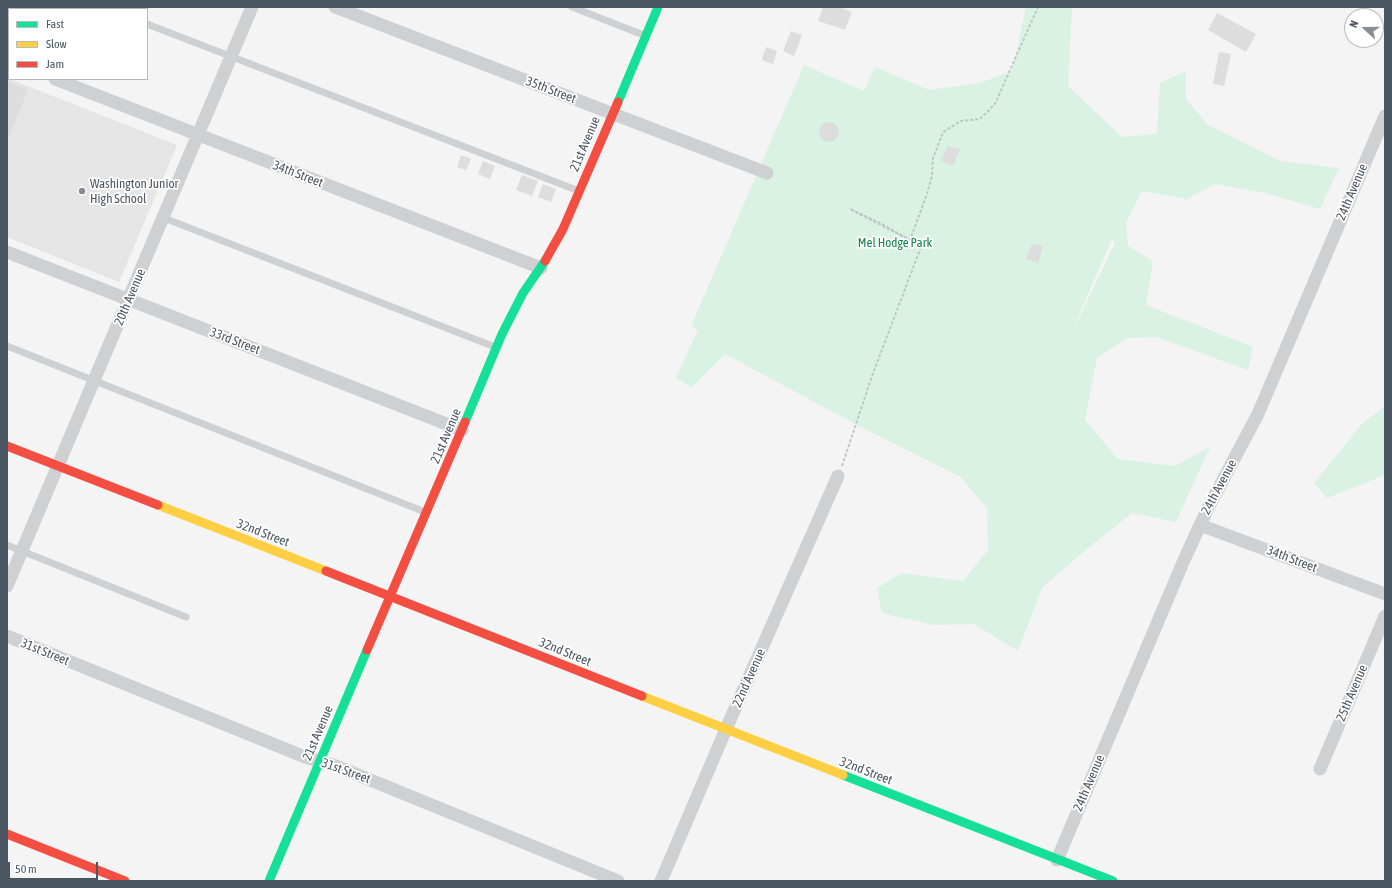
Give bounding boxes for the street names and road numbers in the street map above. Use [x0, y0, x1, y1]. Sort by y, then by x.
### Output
street label: 35th Street [524, 73, 578, 107]
street label: 21st Avenue [566, 114, 604, 174]
street label: 34th Street [271, 157, 325, 191]
street label: 24th Avenue [1333, 161, 1371, 223]
street label: 20th Avenue [111, 266, 149, 328]
street label: 33rd Street [208, 324, 262, 358]
street label: 21st Avenue [427, 406, 465, 466]
street label: 24th Avenue [1198, 457, 1240, 517]
street label: 32nd Street [235, 516, 291, 550]
street label: 34th Street [1265, 542, 1319, 576]
street label: 32nd Street [537, 634, 593, 670]
street label: 31st Street [19, 635, 71, 669]
street label: 22nd Avenue [729, 646, 769, 710]
street label: 25th Avenue [1333, 662, 1371, 724]
street label: 21st Avenue [299, 703, 337, 763]
street label: 24th Avenue [1070, 752, 1108, 814]
street label: 32nd Street [838, 754, 894, 788]
street label: 31st Street [319, 755, 373, 787]

